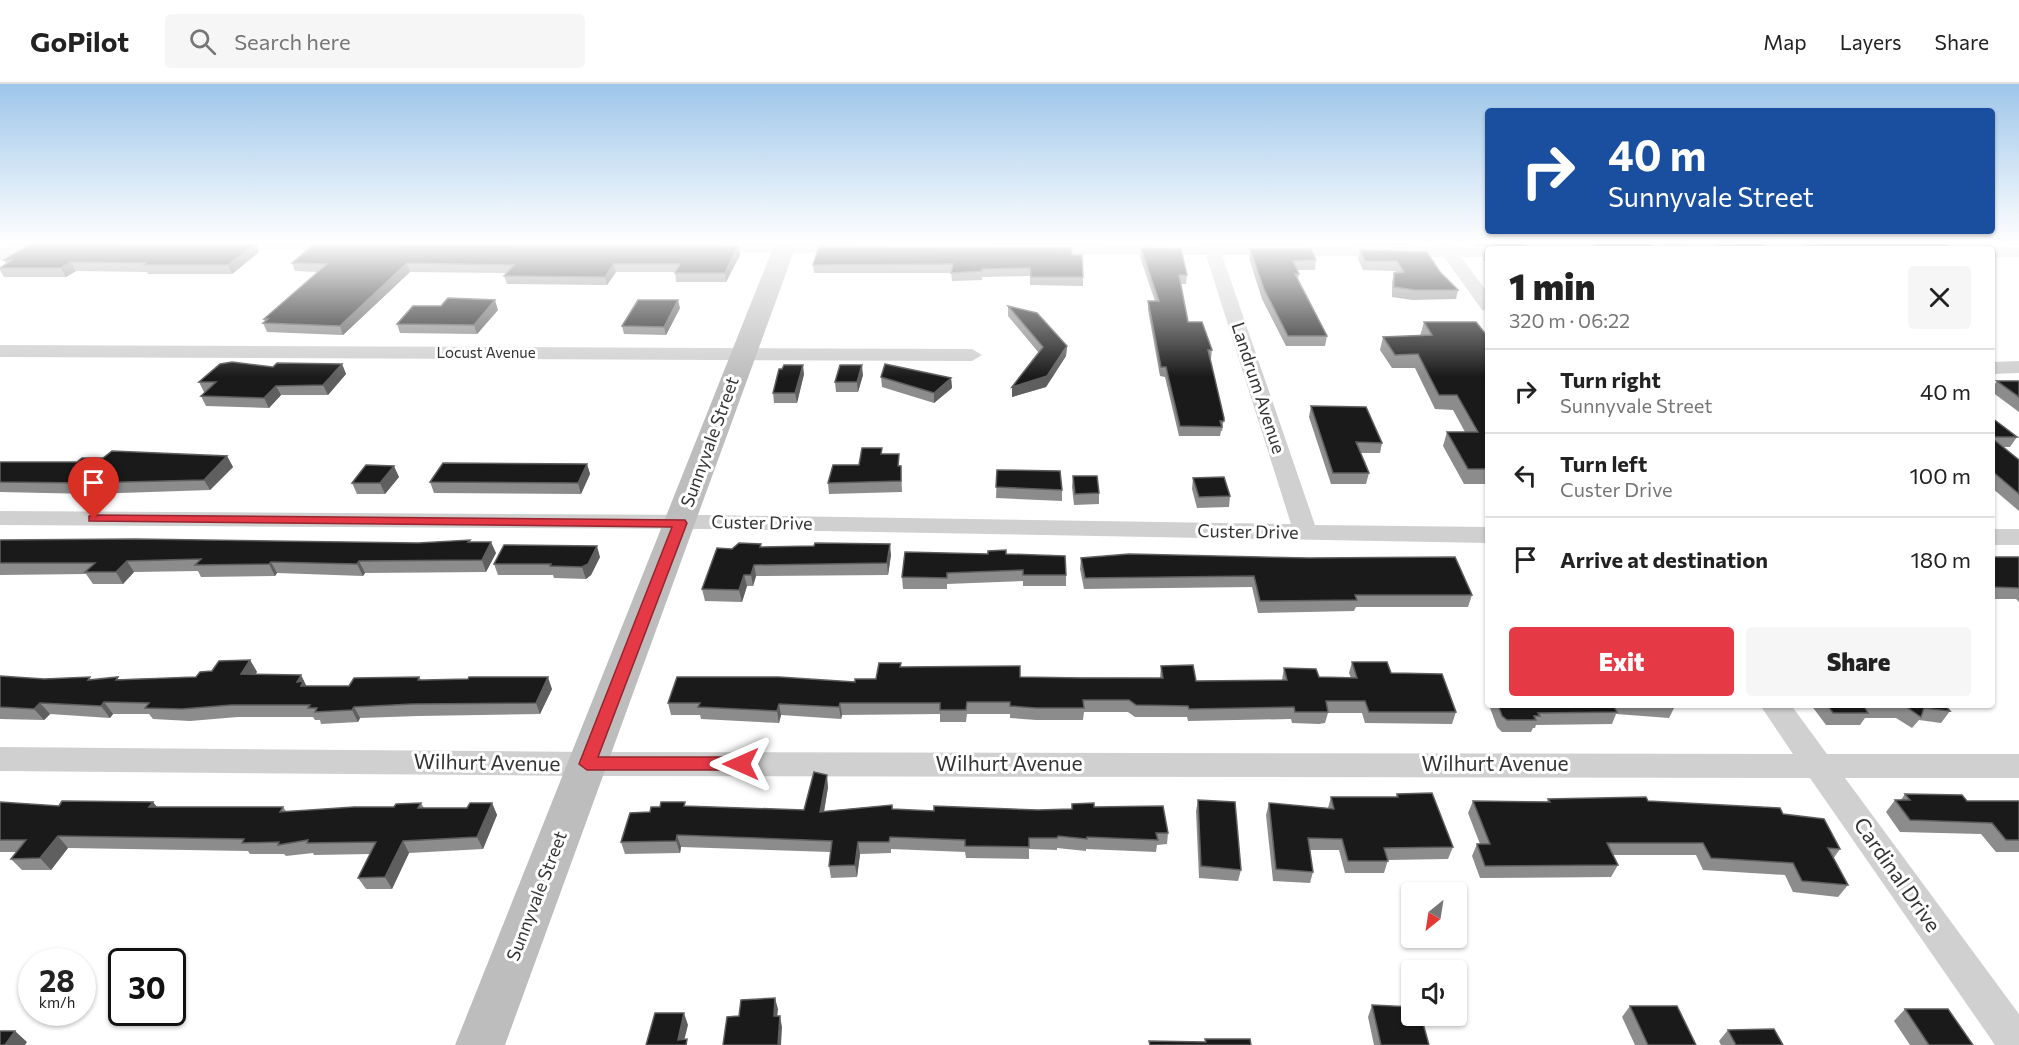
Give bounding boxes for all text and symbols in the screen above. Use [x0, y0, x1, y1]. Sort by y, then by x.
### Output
search box [165, 14, 585, 68]
text: GoPilot [30, 24, 129, 58]
icon: search [186, 25, 219, 58]
text: Search here [234, 28, 351, 55]
text: Map [1763, 29, 1807, 54]
text: Layers [1840, 29, 1902, 54]
text: Share [1935, 29, 1989, 54]
text: 40 m [1608, 128, 1706, 180]
icon: right [1509, 132, 1587, 210]
text: Sunnyvale Street [1608, 180, 1814, 213]
text: 1 min [1509, 263, 1595, 307]
button: close [1908, 266, 1971, 329]
text: 320 m · 06:22 [1509, 308, 1630, 332]
street label: Landrum Avenue [1227, 319, 1291, 456]
street label: Locust Avenue [436, 343, 536, 361]
text: Turn right [1560, 366, 1661, 393]
street label: Sunnyvale Street [675, 373, 743, 510]
icon: right [1509, 375, 1542, 408]
text: 40 m [1920, 378, 1971, 405]
text: Sunnyvale Street [1560, 393, 1712, 417]
text: Turn left [1560, 450, 1647, 477]
pin [68, 457, 119, 519]
icon: left [1509, 459, 1542, 492]
text: 100 m [1909, 462, 1971, 489]
icon: arrive [77, 466, 110, 499]
text: Custer Drive [1560, 477, 1673, 501]
street label: Custer Drive [711, 510, 813, 534]
street label: Custer Drive [1197, 519, 1299, 543]
icon: arrive [1509, 543, 1542, 576]
text: Arrive at destination [1560, 546, 1768, 573]
text: 180 m [1910, 546, 1971, 573]
button: Exit [1509, 627, 1734, 696]
button: Share [1746, 627, 1971, 696]
position arrow [709, 732, 773, 796]
street label: Wilhurt Avenue [413, 748, 561, 775]
street label: Wilhurt Avenue [936, 750, 1082, 775]
street label: Wilhurt Avenue [1422, 750, 1568, 775]
street label: Cardinal Drive [1850, 812, 1947, 936]
street label: Sunnyvale Street [501, 828, 571, 964]
north arrow [1401, 882, 1467, 948]
map controls [1401, 882, 1467, 1026]
speed limit sign: 30 [108, 948, 186, 1026]
button: sound [1401, 960, 1467, 1026]
text: 28 [39, 961, 75, 998]
text: km/h [39, 993, 75, 1011]

